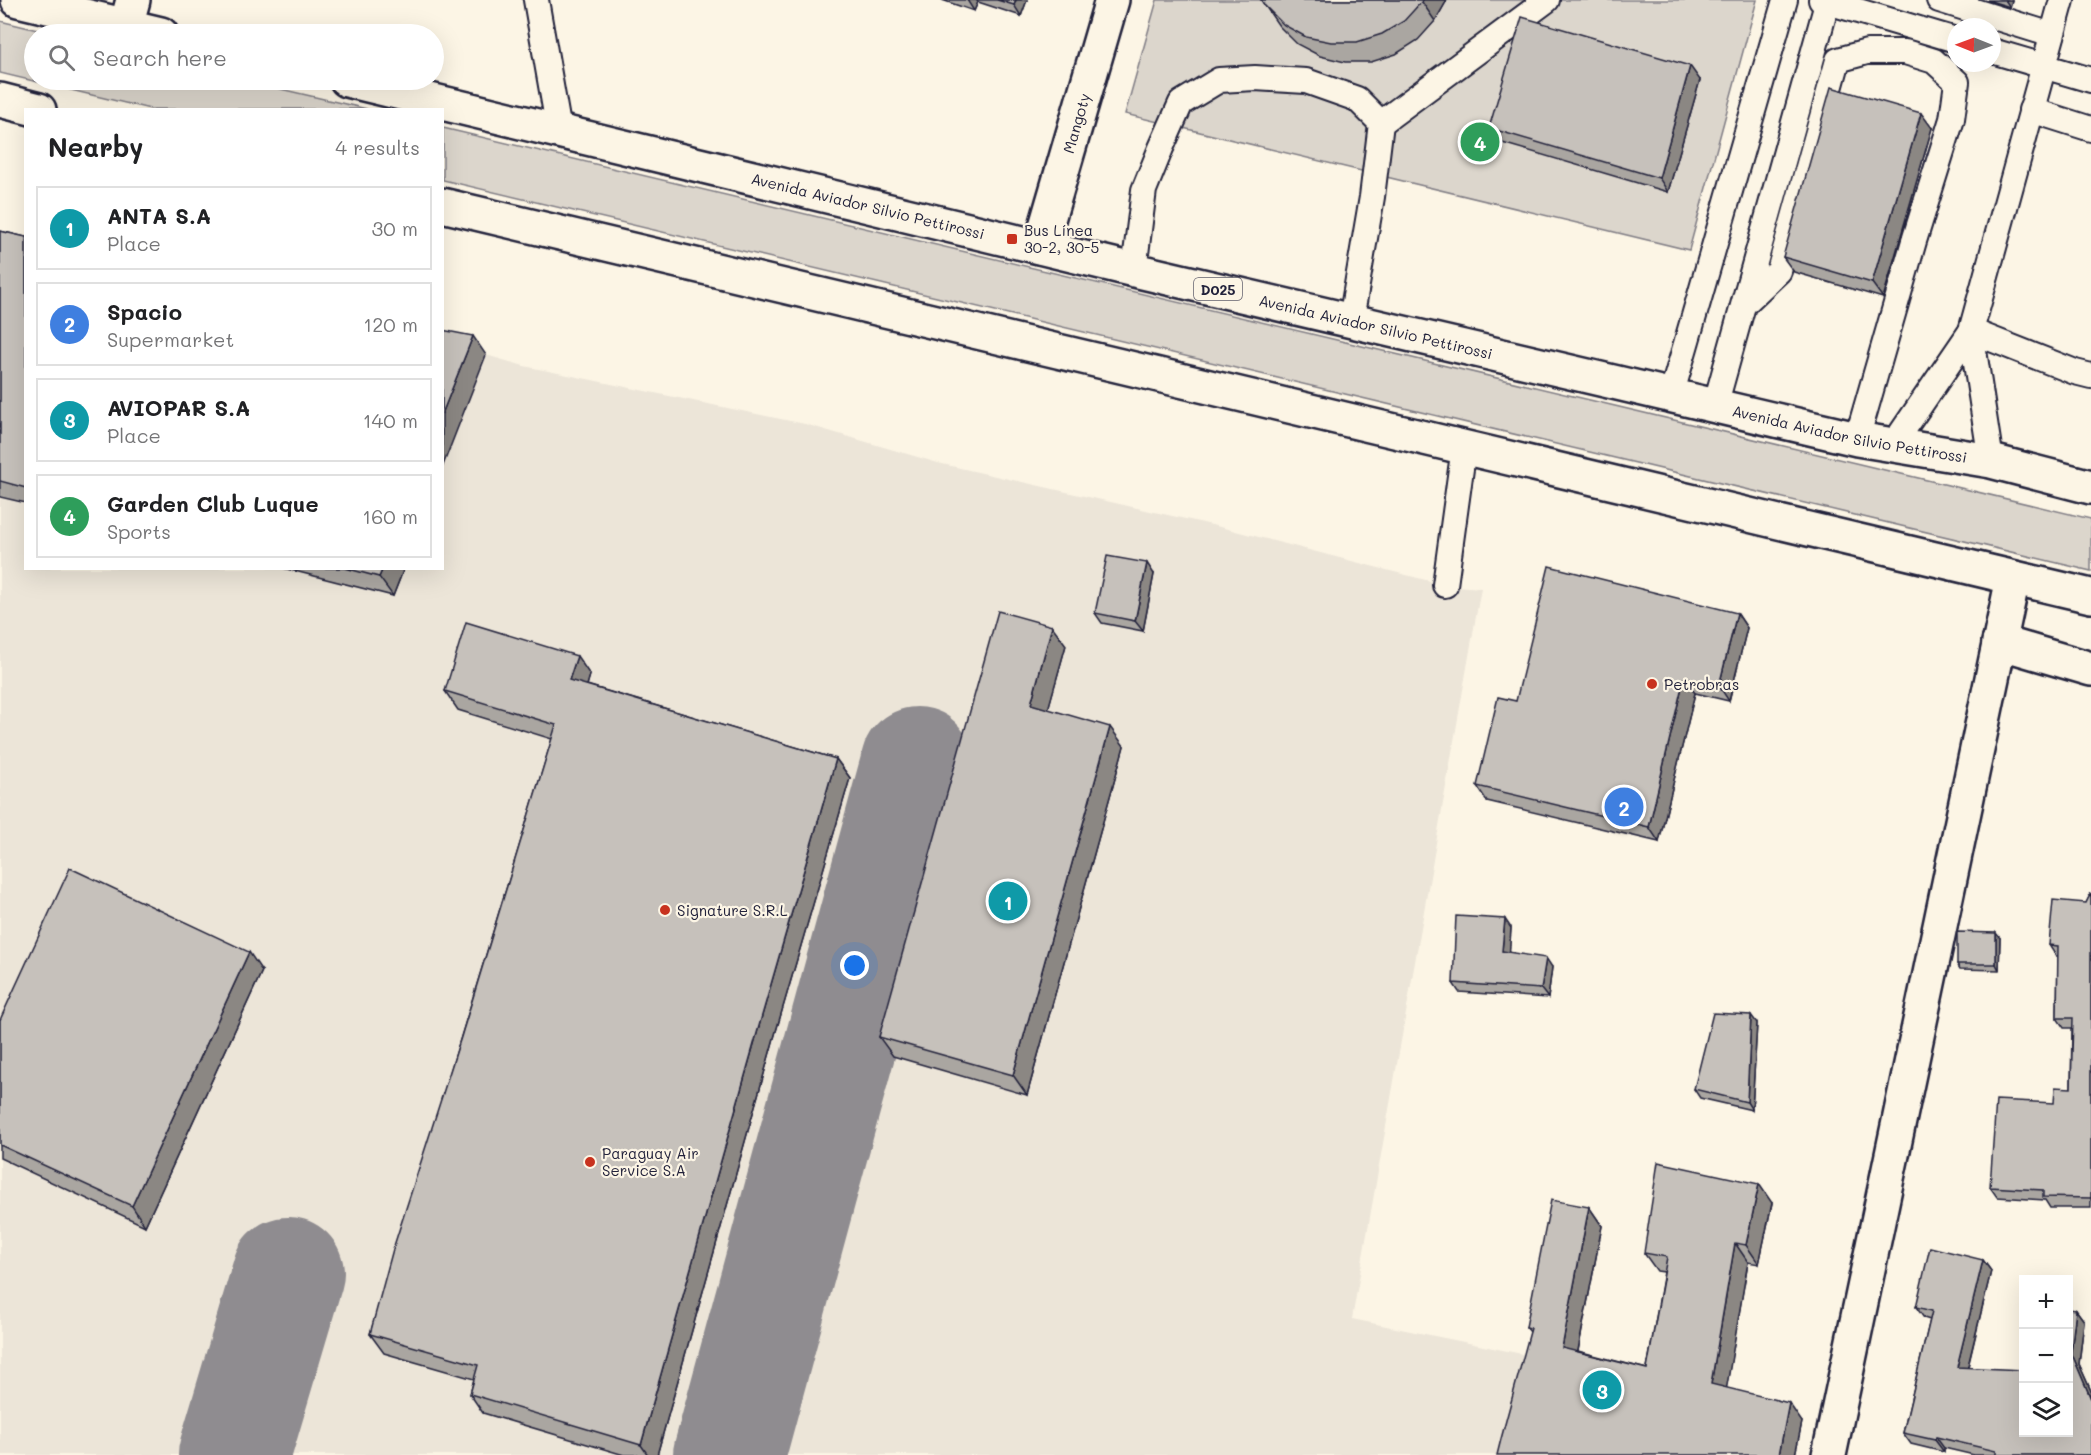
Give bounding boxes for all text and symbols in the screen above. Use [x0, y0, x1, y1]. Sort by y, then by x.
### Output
north arrow [1947, 18, 2001, 72]
search box [24, 24, 444, 90]
icon: search [45, 41, 78, 74]
text: Search here [93, 43, 227, 72]
street label: Mangoty [1058, 91, 1094, 156]
pin: 4 [1460, 120, 1500, 164]
text: Nearby [48, 130, 143, 164]
text: 4 results [335, 134, 420, 160]
street label: Avenida Aviador Silvio Pettirossi [749, 168, 987, 244]
text: ANTA S.A [107, 201, 211, 230]
text: 1 [65, 215, 74, 241]
text: 30 m [372, 215, 418, 241]
place label: Bus Línea 30-2, 30-5 [1024, 220, 1099, 257]
text: Place [107, 230, 161, 256]
marker: Bus Línea 30-2, 30-5 [1005, 232, 1019, 246]
road number: D025 [1194, 278, 1242, 300]
street label: Avenida Aviador Silvio Pettirossi [1257, 290, 1495, 364]
text: Spacio [107, 297, 182, 326]
text: 2 [64, 311, 75, 337]
text: 120 m [363, 311, 418, 337]
text: Supermarket [107, 326, 234, 352]
text: AVIOPAR S.A [107, 393, 250, 422]
street label: Avenida Aviador Silvio Pettirossi [1730, 400, 1969, 467]
text: 3 [64, 407, 76, 433]
text: 140 m [363, 407, 418, 433]
text: Place [107, 422, 161, 448]
text: Garden Club Luque [107, 489, 319, 518]
text: 4 [63, 503, 76, 529]
text: 160 m [362, 503, 418, 529]
text: Sports [107, 518, 171, 544]
place label: Petrobras [1664, 674, 1739, 694]
marker: Petrobras [1645, 677, 1659, 691]
pin: 2 [1604, 784, 1644, 830]
pin: 1 [988, 878, 1028, 924]
place label: Signature S.R.L [677, 900, 788, 920]
marker: Signature S.R.L [658, 903, 672, 917]
your location [840, 951, 869, 980]
place label: Paraguay Air Service S.A [602, 1143, 699, 1180]
marker: Paraguay Air Service S.A [583, 1155, 597, 1169]
map controls [2019, 1275, 2073, 1437]
button: + [2019, 1275, 2073, 1329]
button: − [2019, 1329, 2073, 1383]
pin: 3 [1582, 1368, 1622, 1412]
button: layers [2019, 1383, 2073, 1437]

